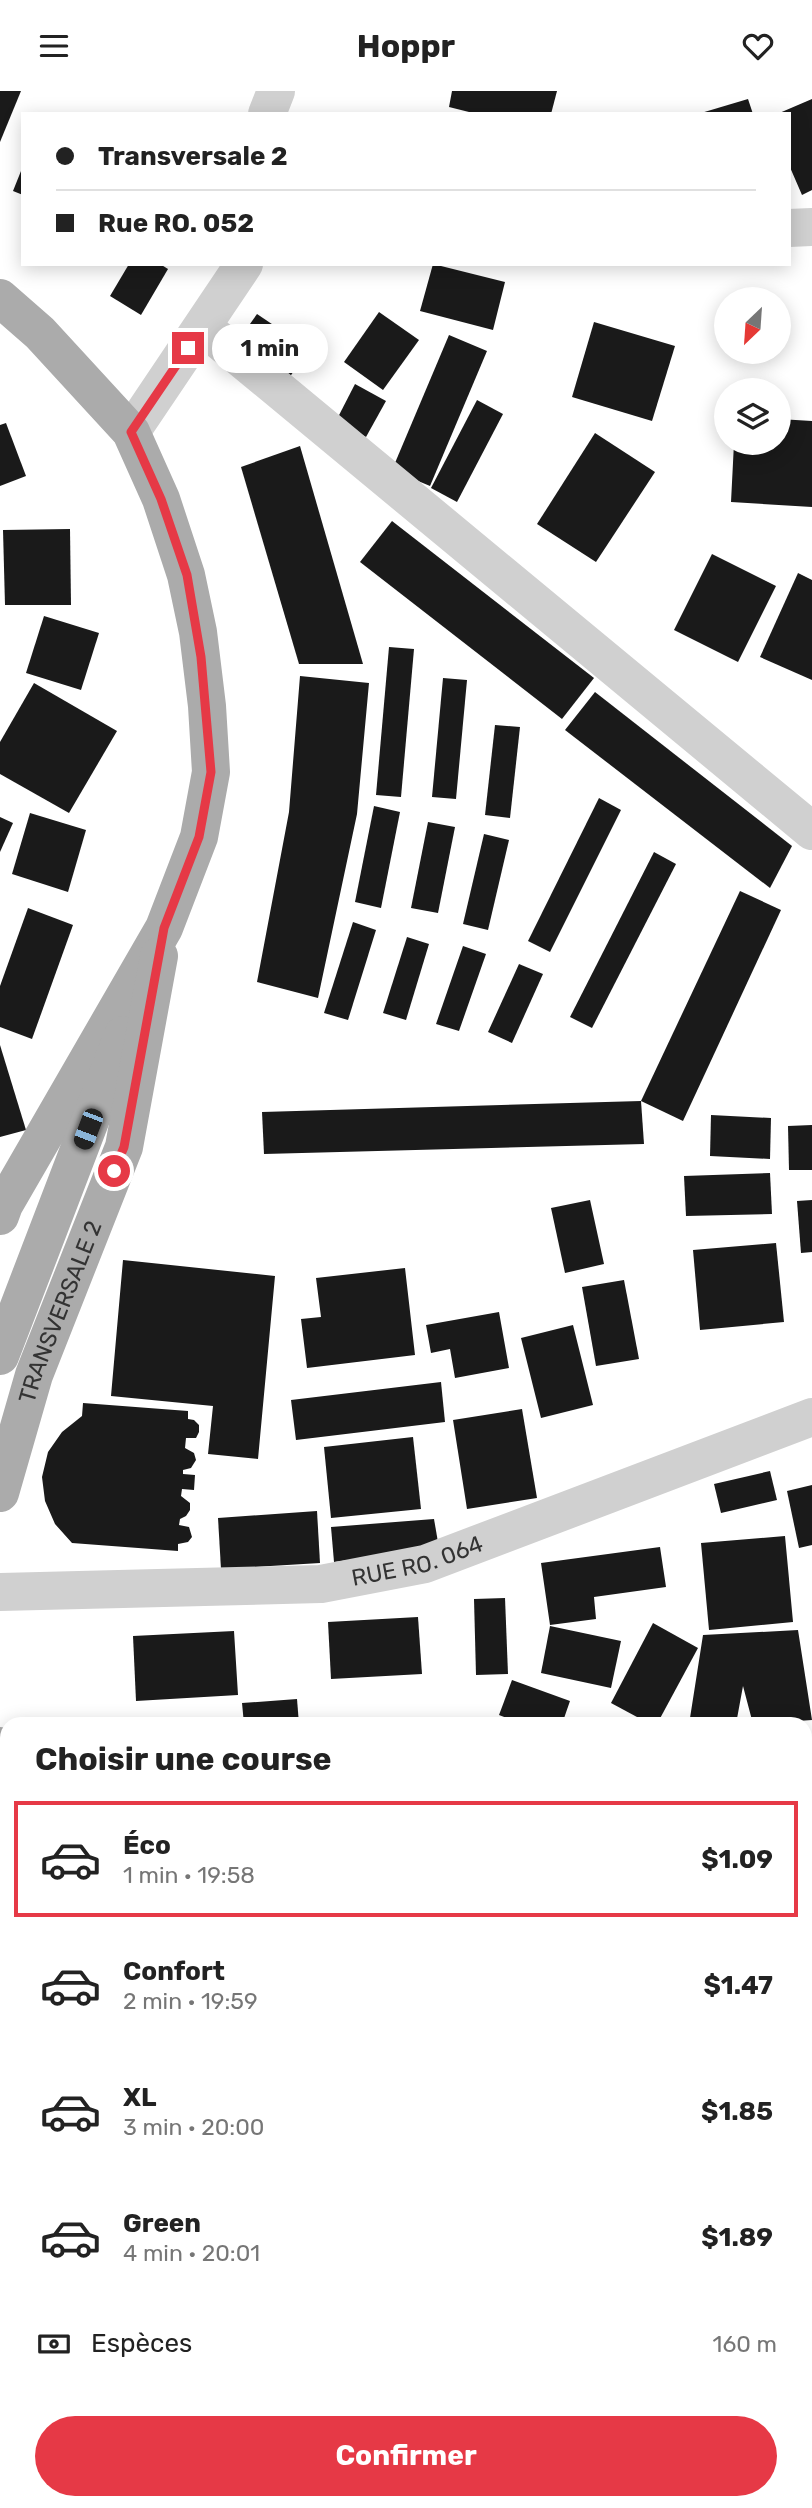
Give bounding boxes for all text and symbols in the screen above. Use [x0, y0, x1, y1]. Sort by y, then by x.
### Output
icon: menu [35, 27, 73, 65]
text: Hoppr [357, 27, 455, 65]
icon: heart [739, 27, 777, 65]
text: Transversale 2 [98, 141, 288, 172]
text: Rue RO. 052 [98, 208, 254, 239]
north arrow [714, 287, 791, 364]
map controls [714, 287, 791, 455]
callout: 1 min [212, 323, 328, 373]
route end [172, 332, 204, 364]
text: 1 min [241, 334, 299, 362]
button: layers [714, 378, 791, 455]
car [71, 1106, 106, 1152]
route start [98, 1155, 130, 1187]
street label: TRANSVERSALE 2 [13, 1217, 108, 1406]
street label: RUE RO. 064 [349, 1529, 487, 1592]
text: Choisir une course [35, 1740, 332, 1778]
icon: car [39, 1828, 102, 1891]
text: Éco [123, 1830, 171, 1861]
text: $1.09 [701, 1844, 773, 1875]
text: 1 min · 19:58 [123, 1861, 255, 1889]
icon: car [39, 1954, 102, 2017]
text: Confort [123, 1956, 225, 1987]
text: $1.47 [703, 1970, 773, 2001]
text: 2 min · 19:59 [123, 1987, 258, 2015]
icon: car [39, 2080, 102, 2143]
text: XL [123, 2082, 156, 2113]
text: $1.85 [701, 2096, 773, 2127]
text: 3 min · 20:00 [123, 2113, 264, 2141]
icon: car [39, 2206, 102, 2269]
text: Green [123, 2208, 201, 2239]
text: $1.89 [701, 2222, 773, 2253]
text: 4 min · 20:01 [123, 2239, 260, 2267]
icon: cash [35, 2325, 73, 2363]
text: Espèces [91, 2328, 192, 2359]
text: 160 m [713, 2330, 777, 2358]
button: Confirmer [35, 2416, 777, 2496]

